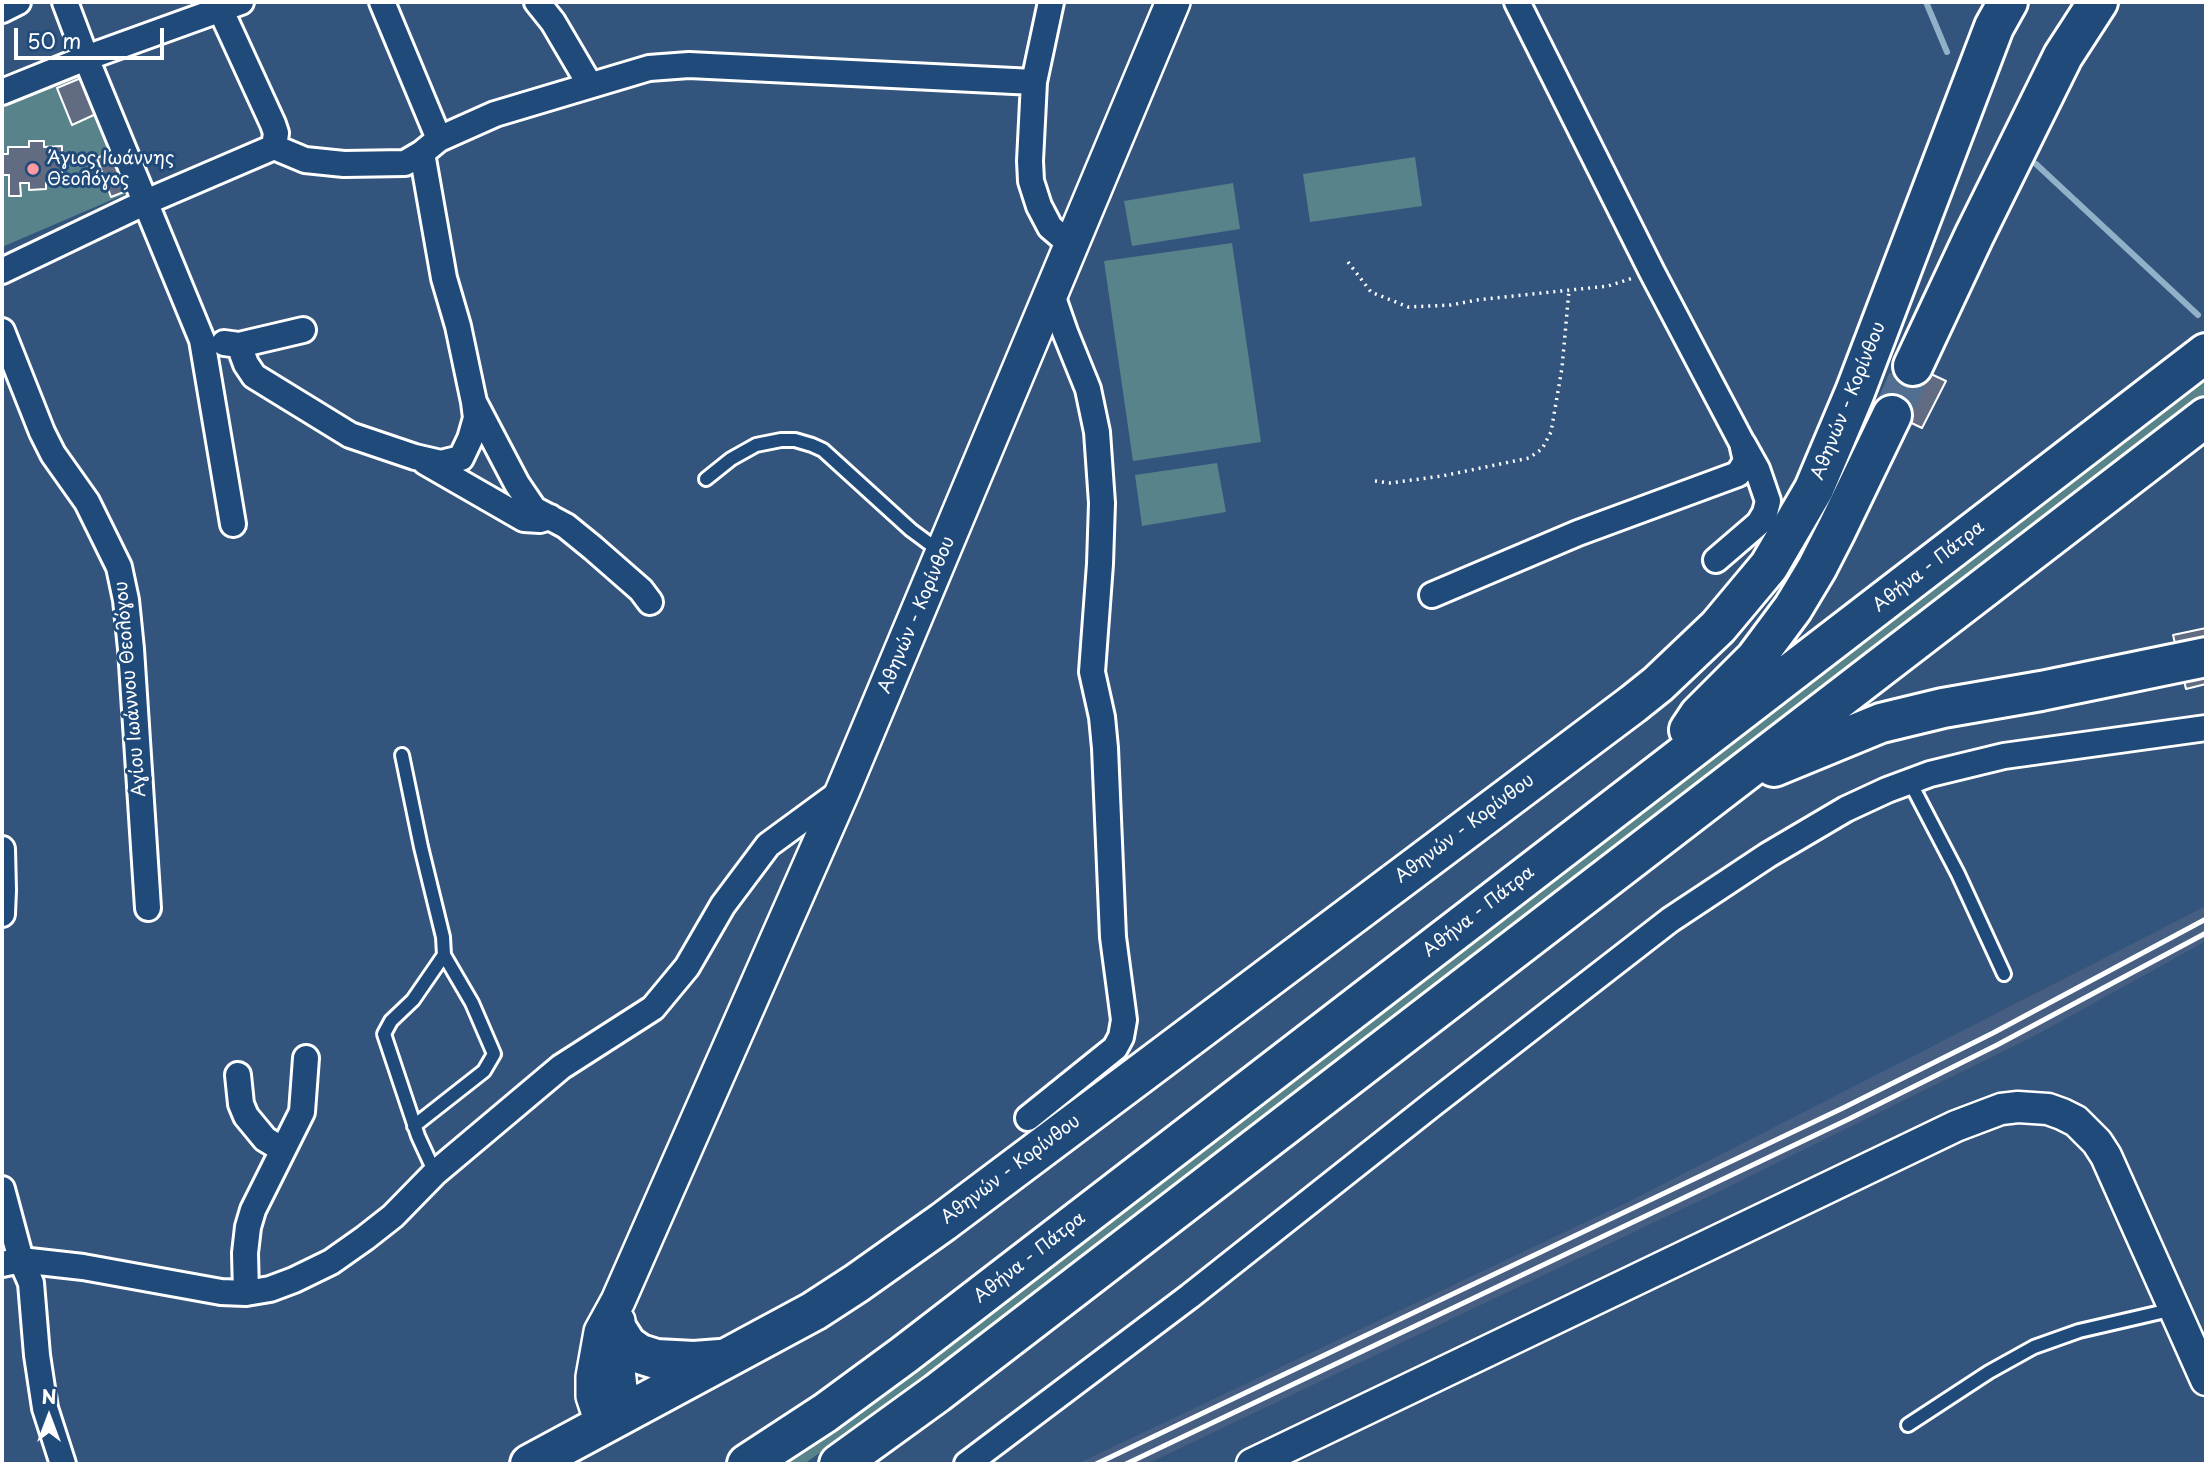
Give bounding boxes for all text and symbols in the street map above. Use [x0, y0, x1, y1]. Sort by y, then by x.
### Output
scale bar [18, 14, 168, 58]
text: 50 m [27, 24, 81, 56]
place label: Άγιος Ιωάννης Θεολόγος [47, 148, 174, 190]
marker: Άγιος Ιωάννης Θεολόγος [25, 161, 41, 177]
street label: Αθηνών - Κορίνθου [1807, 319, 1891, 483]
street label: Αθήνα - Πάτρα [1869, 517, 1989, 617]
street label: Αθηνών - Κορίνθου [874, 533, 960, 697]
street label: Αγίου Ιωάννου Θεολόγου [111, 580, 151, 798]
street label: Αθηνών - Κορίνθου [1391, 770, 1539, 888]
street label: Αθήνα - Πάτρα [1419, 862, 1539, 962]
street label: Αθηνών - Κορίνθου [937, 1111, 1085, 1229]
street label: Αθήνα - Πάτρα [970, 1208, 1090, 1308]
north arrow [14, 1382, 84, 1452]
text: N [41, 1382, 57, 1410]

